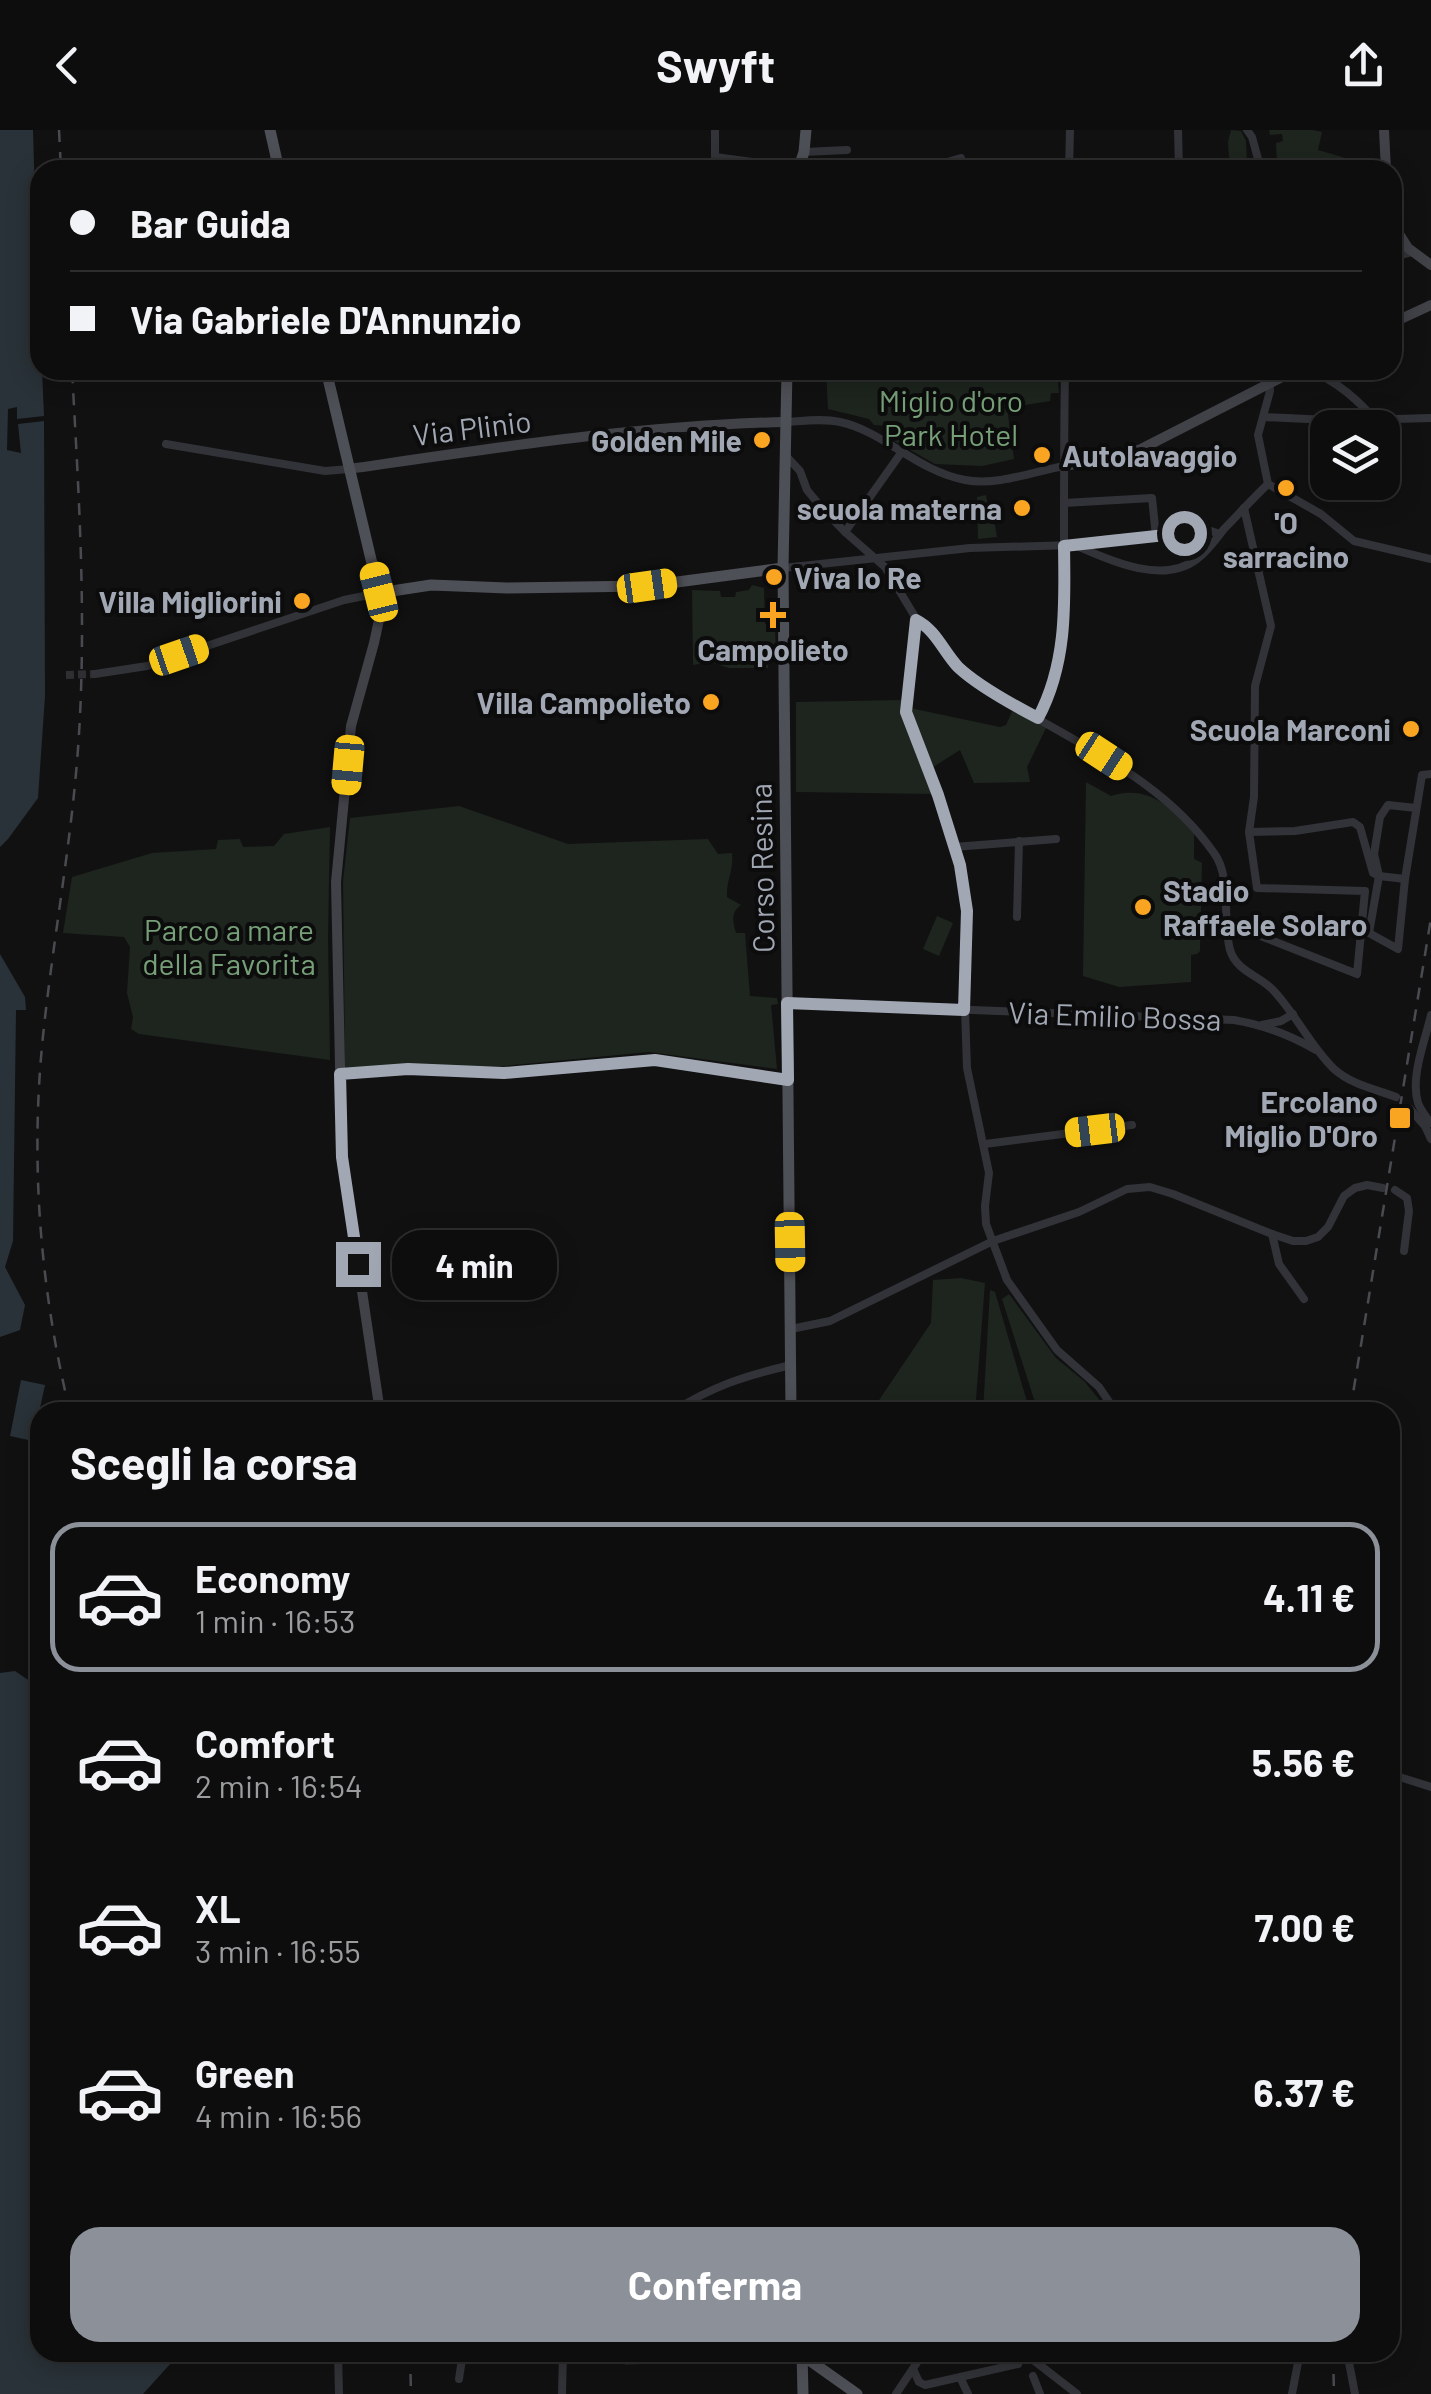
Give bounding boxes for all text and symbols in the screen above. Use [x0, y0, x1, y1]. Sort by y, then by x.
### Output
icon: back [40, 38, 95, 93]
text: Swyft [656, 38, 775, 92]
icon: share [1336, 38, 1391, 93]
text: Bar Guida [130, 200, 291, 246]
text: Via Gabriele D'Annunzio [130, 296, 522, 342]
park label: Miglio d'oro Park Hotel [879, 382, 1023, 452]
street label: Via Plinio [411, 402, 533, 452]
map controls [1310, 410, 1400, 500]
button: layers [1310, 410, 1400, 500]
place label: Golden Mile [591, 422, 742, 458]
marker: Golden Mile [751, 429, 773, 451]
place label: Autolavaggio [1062, 437, 1237, 473]
marker: Autolavaggio [1031, 444, 1053, 466]
marker: 'O sarracino [1275, 477, 1297, 499]
place label: scuola materna [797, 490, 1002, 526]
marker: scuola materna [1011, 497, 1033, 519]
place label: 'O sarracino [1223, 504, 1349, 574]
route start [1162, 511, 1207, 556]
car [357, 559, 401, 625]
place label: Viva lo Re [794, 559, 922, 595]
marker: Viva lo Re [763, 566, 785, 588]
car [615, 567, 679, 605]
place label: Villa Migliorini [99, 583, 282, 619]
marker: Villa Migliorini [291, 590, 313, 612]
marker: Campolieto [762, 604, 784, 626]
car [146, 631, 212, 679]
place label: Campolieto [697, 631, 849, 667]
place label: Villa Campolieto [477, 684, 691, 720]
marker: Villa Campolieto [700, 691, 722, 713]
place label: Scuola Marconi [1190, 711, 1391, 747]
marker: Scuola Marconi [1400, 718, 1422, 740]
car [1071, 727, 1137, 785]
car [330, 734, 366, 796]
street label: Corso Resina [742, 783, 780, 953]
place label: Stadio Raffaele Solaro [1163, 872, 1367, 942]
marker: Stadio Raffaele Solaro [1132, 896, 1154, 918]
park label: Parco a mare della Favorita [142, 911, 316, 981]
street label: Via Emilio Bossa [1008, 993, 1222, 1037]
place label: Ercolano Miglio D'Oro [1225, 1083, 1378, 1153]
marker: Ercolano Miglio D'Oro [1387, 1105, 1413, 1131]
car [1063, 1111, 1127, 1149]
car [774, 1212, 806, 1272]
callout: 4 min [393, 1229, 558, 1299]
route end [336, 1242, 381, 1287]
text: 4 min [435, 1246, 514, 1284]
text: Scegli la corsa [70, 1435, 358, 1489]
icon: car [75, 1552, 165, 1642]
text: Economy [195, 1555, 350, 1601]
text: 4.11 € [1263, 1574, 1355, 1620]
text: 1 min · 16:53 [195, 1601, 355, 1639]
icon: car [75, 1717, 165, 1807]
text: Comfort [195, 1720, 335, 1766]
text: 5.56 € [1252, 1739, 1355, 1785]
text: 2 min · 16:54 [195, 1766, 363, 1804]
icon: car [75, 1882, 165, 1972]
text: XL [195, 1885, 241, 1931]
text: 7.00 € [1254, 1904, 1355, 1950]
text: 3 min · 16:55 [195, 1931, 361, 1969]
icon: car [75, 2047, 165, 2137]
text: Green [195, 2050, 295, 2096]
text: 6.37 € [1253, 2069, 1355, 2115]
text: 4 min · 16:56 [195, 2096, 362, 2134]
button: Conferma [70, 2227, 1360, 2342]

